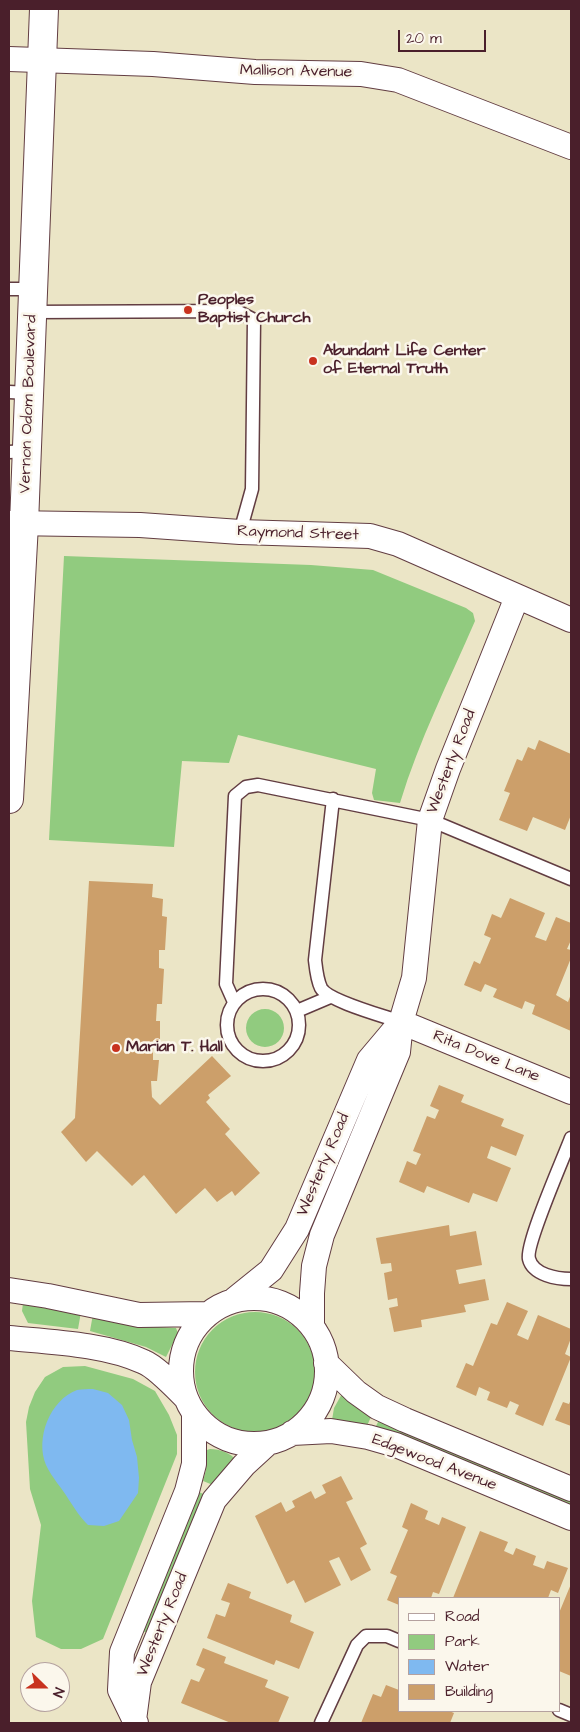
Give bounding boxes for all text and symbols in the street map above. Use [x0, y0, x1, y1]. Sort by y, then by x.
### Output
scale bar [400, 20, 488, 52]
text: 20 m [406, 28, 442, 49]
street label: Mallison Avenue [240, 61, 352, 83]
place label: Peoples Baptist Church [198, 291, 310, 329]
marker: Peoples Baptist Church [182, 304, 194, 316]
street label: Vernon Odom Boulevard [16, 314, 42, 494]
place label: Abundant Life Center of Eternal Truth [323, 342, 486, 380]
marker: Abundant Life Center of Eternal Truth [307, 355, 319, 367]
street label: Raymond Street [237, 522, 359, 546]
street label: Westerly Road [423, 707, 481, 817]
street label: Rita Dove Lane [430, 1027, 542, 1087]
place label: Marian T. Hall [126, 1038, 223, 1058]
marker: Marian T. Hall [110, 1042, 122, 1054]
street label: Westerly Road [294, 1111, 354, 1219]
street label: Edgewood Avenue [369, 1430, 499, 1496]
street label: Westerly Road [133, 1570, 193, 1680]
legend [398, 1597, 560, 1712]
text: Road [445, 1606, 479, 1627]
text: Park [445, 1631, 480, 1652]
text: Water [445, 1656, 489, 1677]
north arrow [20, 1662, 70, 1712]
text: Building [445, 1681, 493, 1702]
text: N [47, 1684, 69, 1700]

